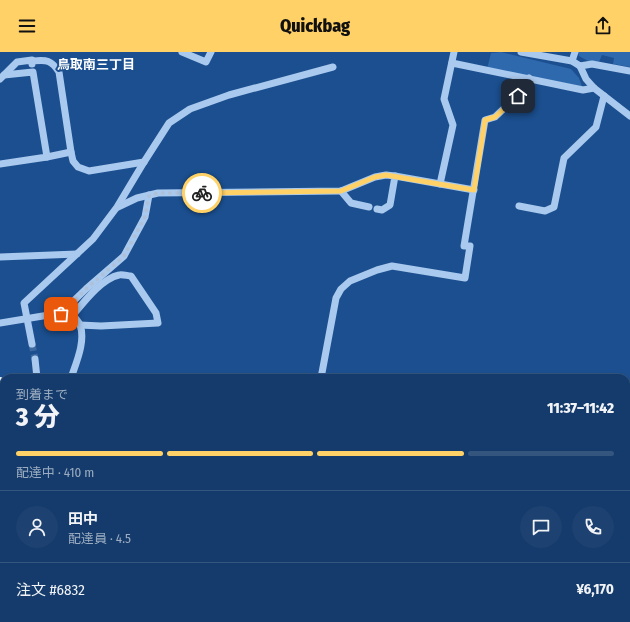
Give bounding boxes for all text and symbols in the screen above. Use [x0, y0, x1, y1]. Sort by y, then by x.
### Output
icon: menu [16, 15, 38, 37]
text: Quickbag [280, 15, 350, 37]
icon: share [592, 15, 614, 37]
district label: 鳥取南三丁目 [57, 57, 135, 72]
pin [501, 79, 535, 113]
icon: home [507, 85, 529, 107]
courier [182, 173, 222, 213]
icon: bike [191, 182, 213, 204]
pin [44, 297, 78, 331]
icon: bag [50, 303, 72, 325]
text: 到着まで [16, 387, 68, 402]
text: 11:37–11:42 [547, 399, 614, 417]
text: 3 分 [16, 402, 60, 433]
text: 配達中 · 410 m [16, 465, 94, 480]
button: person [16, 506, 58, 548]
button: chat [520, 506, 562, 548]
button: phone [572, 506, 614, 548]
text: 田中 [68, 510, 98, 528]
text: 配達員 · 4.5 [68, 531, 131, 546]
text: ¥6,170 [576, 580, 614, 598]
text: 注文 #6832 [16, 581, 85, 599]

